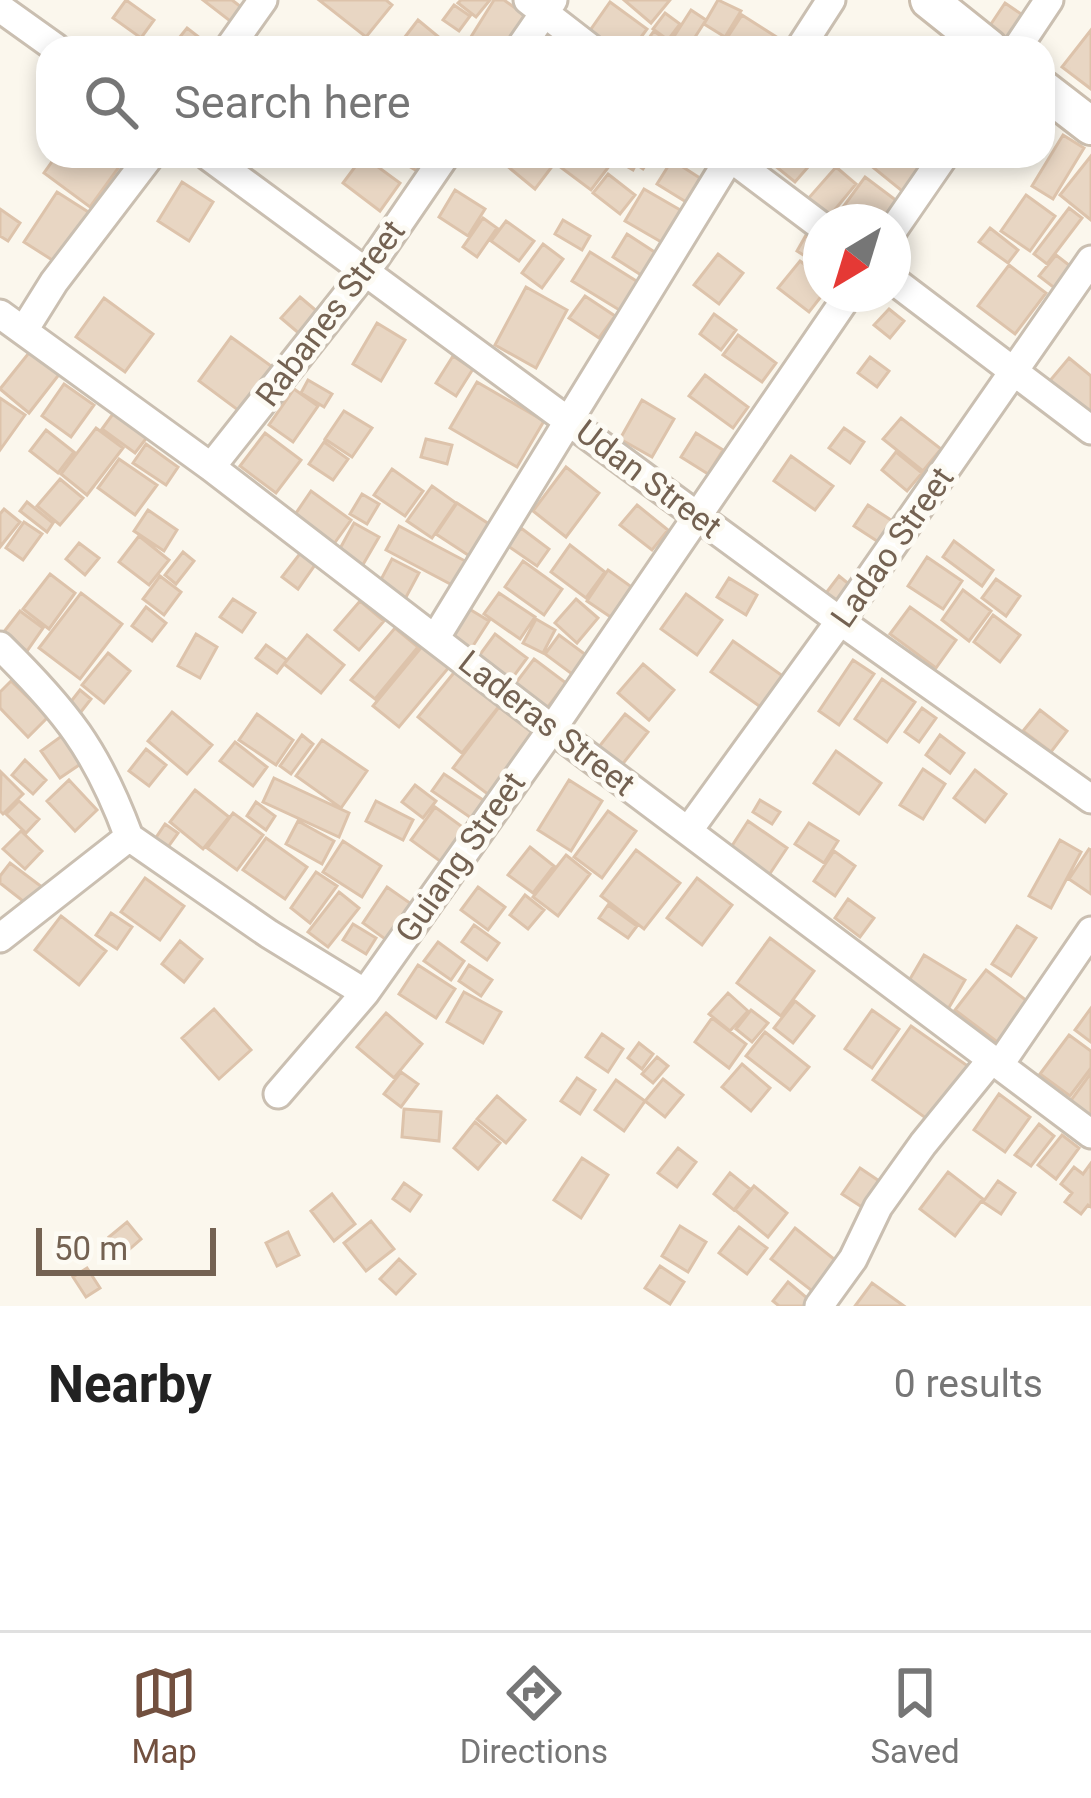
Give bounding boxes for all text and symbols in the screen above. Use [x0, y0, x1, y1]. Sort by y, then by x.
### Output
search box [36, 36, 1055, 168]
icon: search [78, 69, 144, 135]
text: Search here [174, 76, 411, 129]
north arrow [803, 204, 911, 312]
street label: Rabanes Street [247, 212, 413, 414]
street label: Udan Street [569, 412, 729, 546]
street label: Ladao Street [823, 459, 961, 635]
street label: Laderas Street [451, 642, 643, 804]
street label: Guiang Street [387, 764, 533, 950]
scale bar [36, 1222, 216, 1275]
text: 50 m [54, 1229, 128, 1268]
text: Nearby [48, 1355, 212, 1414]
text: 0 results [894, 1361, 1043, 1407]
tab: Map [131, 1660, 197, 1771]
tab: Directions [460, 1660, 608, 1771]
tab: Saved [871, 1660, 960, 1771]

